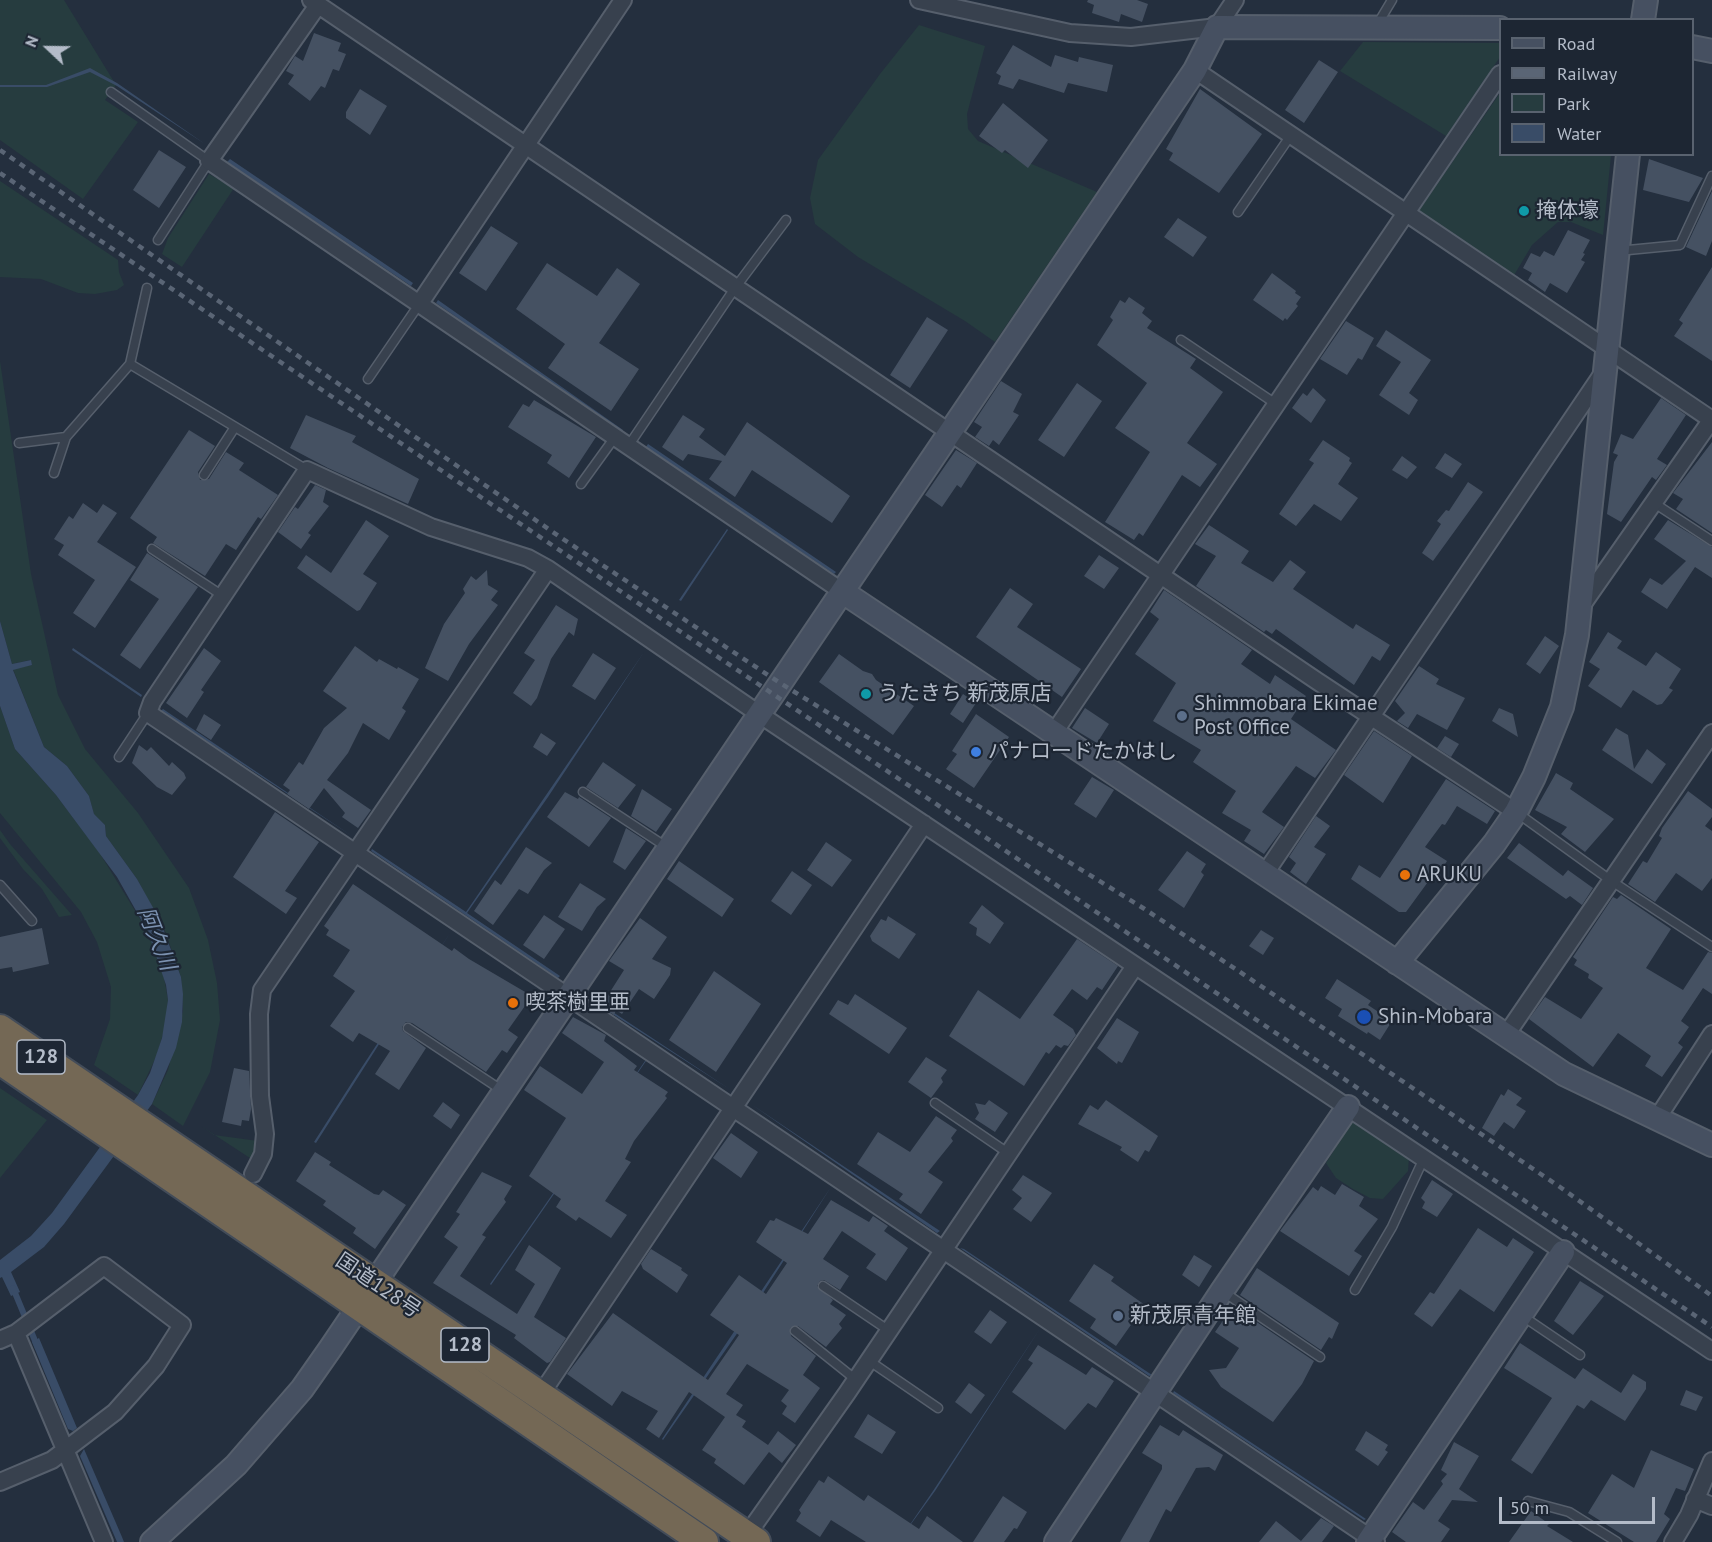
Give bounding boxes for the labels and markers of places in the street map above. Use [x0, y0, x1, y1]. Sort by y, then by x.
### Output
place label: 掩体壕 [1536, 198, 1599, 224]
marker: 掩体壕 [1517, 204, 1531, 218]
place label: うたきち 新茂原店 [878, 681, 1052, 707]
marker: うたきち 新茂原店 [859, 687, 873, 701]
place label: Shimmobara Ekimae Post Office [1194, 691, 1378, 741]
marker: Shimmobara Ekimae Post Office [1175, 709, 1189, 723]
place label: パナロードたかはし [988, 739, 1177, 765]
marker: パナロードたかはし [969, 745, 983, 759]
place label: ARUKU [1417, 862, 1482, 888]
marker: ARUKU [1398, 868, 1412, 882]
place label: 喫茶樹里亜 [525, 990, 630, 1016]
marker: 喫茶樹里亜 [506, 996, 520, 1010]
place label: Shin-Mobara [1378, 1004, 1492, 1030]
marker: Shin-Mobara [1355, 1008, 1373, 1026]
place label: 新茂原青年館 [1130, 1303, 1256, 1329]
marker: 新茂原青年館 [1111, 1309, 1125, 1323]

